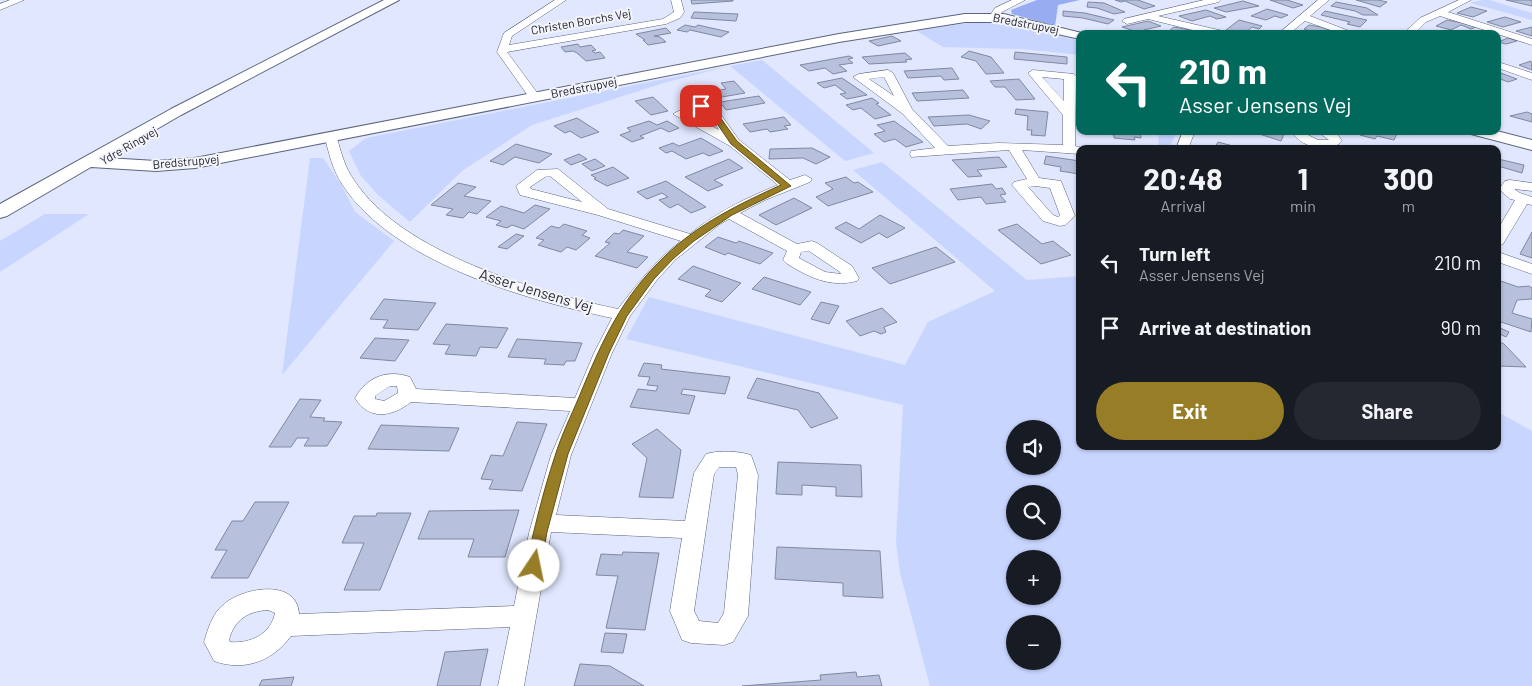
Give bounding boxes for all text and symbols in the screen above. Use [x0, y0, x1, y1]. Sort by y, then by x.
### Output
street label: Christen Borchs Vej [530, 5, 632, 37]
street label: Bredstrupvej [992, 10, 1060, 36]
text: 210 m [1179, 49, 1267, 91]
icon: left [1096, 50, 1161, 115]
street label: Bredstrupvej [550, 74, 618, 100]
pin [680, 85, 722, 127]
text: Asser Jensens Vej [1179, 91, 1352, 117]
icon: arrive [687, 92, 715, 120]
street label: Ydre Ringvej [97, 123, 160, 167]
street label: Bredstrupvej [152, 151, 220, 171]
text: 20:48 [1143, 160, 1223, 196]
text: 1 [1298, 160, 1308, 196]
text: 300 [1383, 160, 1434, 196]
text: Arrival [1161, 196, 1205, 215]
text: min [1290, 196, 1316, 215]
text: m [1402, 196, 1415, 215]
text: Turn left [1139, 242, 1210, 265]
icon: left [1096, 249, 1124, 277]
text: 210 m [1434, 251, 1481, 274]
street label: Asser Jensens Vej [477, 264, 595, 316]
text: Asser Jensens Vej [1139, 265, 1265, 284]
icon: arrive [1096, 314, 1124, 342]
text: Arrive at destination [1139, 316, 1311, 339]
text: 90 m [1441, 316, 1481, 339]
button: Exit [1096, 382, 1284, 440]
button: Share [1294, 382, 1481, 440]
map controls [1006, 420, 1061, 670]
button: sound [1006, 420, 1061, 475]
button: search [1006, 485, 1061, 540]
position arrow [507, 539, 559, 591]
button: + [1006, 550, 1061, 605]
button: − [1006, 615, 1061, 670]

